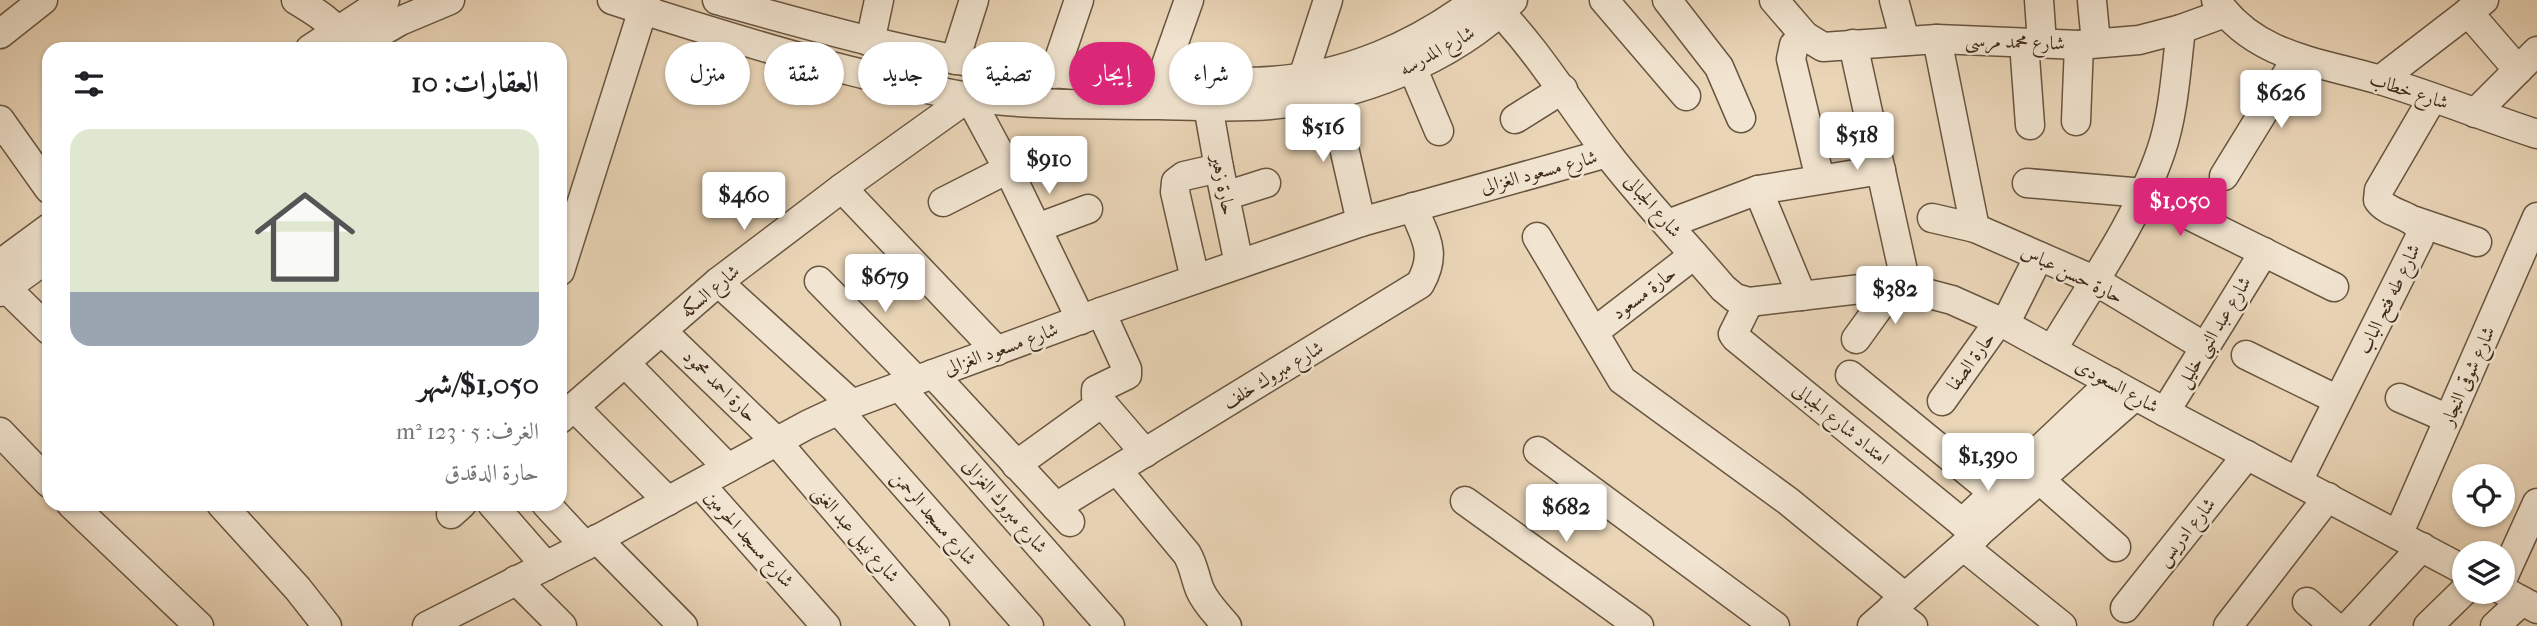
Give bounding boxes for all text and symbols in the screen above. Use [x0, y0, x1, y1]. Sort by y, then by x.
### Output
street label: شارع المدرسه [1396, 21, 1480, 84]
street label: شارع محمد مرسى [1965, 29, 2065, 59]
chip: منزل [665, 42, 750, 105]
chip: شقة [764, 42, 844, 105]
chip: جديد [858, 42, 948, 105]
chip: تصفية [962, 42, 1055, 105]
chip: إيجار [1069, 42, 1155, 105]
chip: شراء [1169, 42, 1253, 105]
icon: filters [70, 65, 108, 103]
text: العقارات: 10 [411, 65, 539, 100]
street label: شارع خطاب [2365, 68, 2451, 118]
pin: $626 [2240, 71, 2322, 130]
text: $626 [2256, 79, 2306, 106]
pin: $516 [1282, 104, 1364, 164]
text: $516 [1301, 113, 1345, 140]
pin: $518 [1816, 113, 1898, 172]
text: $518 [1836, 121, 1878, 148]
pin: $910 [1008, 136, 1090, 196]
text: $910 [1026, 145, 1072, 172]
street label: شارع مسعود الغزالى [1478, 146, 1601, 202]
street label: حارة زهير [1206, 151, 1240, 217]
street label: شارع الجبالى [1617, 170, 1686, 244]
pin: $460 [703, 173, 785, 232]
icon: home [242, 174, 368, 300]
pin: $1,050 [2123, 178, 2237, 238]
text: $460 [718, 181, 770, 208]
text: $1,050 [2150, 187, 2210, 214]
street label: حارة حسن عباس [2017, 240, 2126, 310]
street label: شارع طه فتح الباب [2353, 240, 2430, 360]
pin: $679 [844, 254, 926, 314]
street label: شارع السكه [676, 260, 747, 325]
street label: حارة مسعود [1608, 262, 1681, 325]
text: $679 [861, 263, 909, 290]
pin: $382 [1854, 266, 1936, 326]
street label: شارع عبد النبى خليل [2172, 272, 2259, 394]
text: $382 [1872, 275, 1918, 302]
street label: شارع مسعود الغزالى [941, 318, 1063, 384]
street label: شارع شوقى النجار [2436, 323, 2503, 432]
street label: حارة الصفا [1942, 327, 2000, 395]
street label: شارع مبروك خلف [1219, 336, 1329, 417]
street label: حارة احمد محمود [678, 345, 762, 427]
street label: شارع السعودى [2070, 354, 2163, 421]
text: $1,050/شهر [418, 367, 539, 402]
street label: امتداد شارع الجبالى [1786, 378, 1894, 473]
text: الغرف: 5 · 123 m² [396, 418, 539, 445]
pin: $1,390 [1931, 434, 2045, 493]
text: $1,390 [1958, 442, 2018, 469]
street label: شارع مبروك الغزالى [955, 454, 1052, 560]
text: حارة الدقدق [444, 459, 539, 486]
map controls [2452, 464, 2515, 604]
button: locate [2452, 464, 2515, 527]
street label: شارع مسجد الرحمن [884, 466, 981, 572]
street label: شارع نبيل عبد الغنى [805, 481, 904, 589]
pin: $682 [1525, 484, 1607, 544]
street label: شارع مسجد الحرمين [697, 486, 798, 595]
text: $682 [1542, 493, 1590, 520]
street label: شارع ادريس [2152, 493, 2223, 573]
button: layers [2452, 541, 2515, 604]

